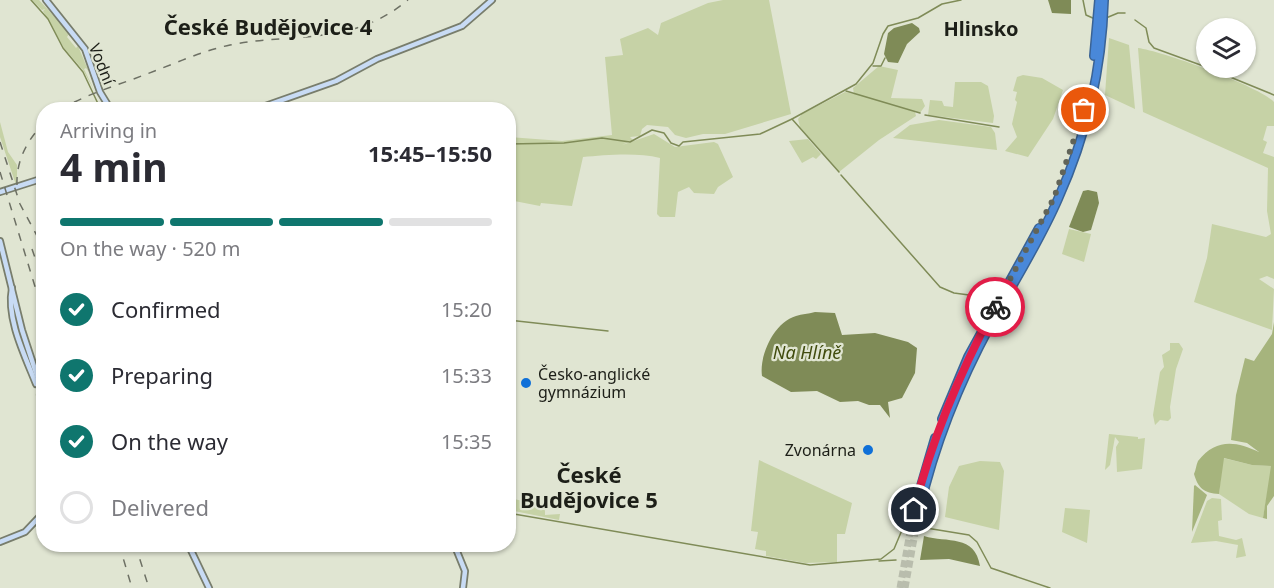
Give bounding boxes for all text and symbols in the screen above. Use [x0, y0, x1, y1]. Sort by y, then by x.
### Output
district label: České Budějovice 4 [164, 11, 373, 41]
district label: Hlinsko [943, 15, 1019, 42]
map controls [1196, 18, 1256, 78]
button: layers [1196, 18, 1256, 78]
street label: Vodní [84, 40, 121, 89]
pin [1058, 84, 1109, 135]
icon: bag [1067, 93, 1100, 126]
text: Arriving in [60, 117, 157, 144]
text: 15:45–15:50 [368, 138, 492, 168]
text: 4 min [60, 140, 167, 193]
text: On the way · 520 m [60, 235, 240, 262]
courier [965, 277, 1025, 337]
icon: bike [979, 291, 1012, 324]
icon: check [60, 293, 93, 326]
text: Confirmed [111, 294, 221, 324]
text: 15:20 [441, 296, 492, 323]
water label: Na Hlíně [773, 340, 842, 364]
icon: check [60, 359, 93, 392]
text: Preparing [111, 360, 213, 390]
text: 15:33 [441, 362, 492, 389]
place label: Česko-anglické gymnázium [538, 363, 650, 403]
marker: Česko-anglické gymnázium [519, 376, 533, 390]
icon: check [60, 425, 93, 458]
text: On the way [111, 426, 228, 456]
text: 15:35 [441, 428, 492, 455]
place label: Zvonárna [785, 439, 856, 461]
marker: Zvonárna [861, 443, 875, 457]
district label: České Budějovice 5 [520, 459, 658, 514]
pin [888, 484, 939, 535]
text: Delivered [111, 492, 209, 522]
icon: home [897, 493, 930, 526]

